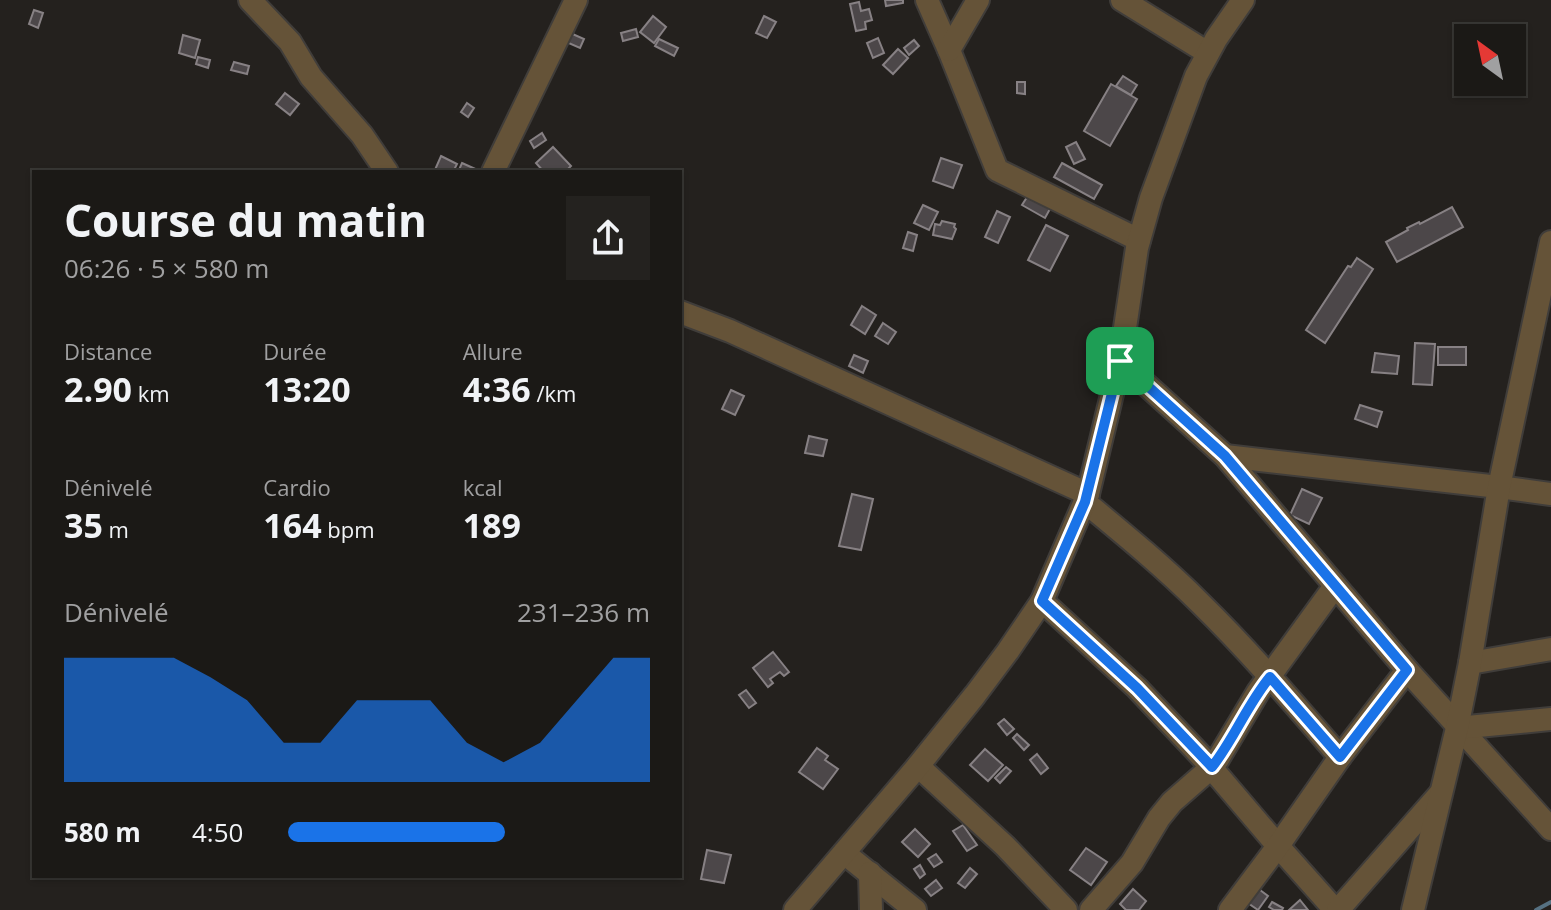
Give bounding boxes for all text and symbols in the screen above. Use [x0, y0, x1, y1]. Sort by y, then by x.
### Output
north arrow [1454, 24, 1526, 96]
map controls [1454, 24, 1526, 96]
text: Course du matin [64, 190, 427, 250]
button: share [566, 196, 650, 280]
text: 06:26 · 5 × 580 m [64, 250, 269, 286]
pin [1086, 327, 1154, 395]
text: Distance [64, 336, 152, 366]
text: Durée [263, 336, 326, 366]
text: Allure [463, 336, 523, 366]
icon: arrive [1098, 339, 1142, 383]
text: 2.90 [64, 366, 132, 412]
text: 13:20 [263, 366, 351, 412]
text: 4:36 [463, 366, 531, 412]
text: km [132, 378, 170, 408]
text: /km [531, 378, 576, 408]
text: Dénivelé [64, 472, 153, 502]
text: Cardio [263, 472, 331, 502]
text: kcal [463, 472, 503, 502]
text: 35 [64, 502, 103, 548]
text: 164 [263, 502, 322, 548]
text: 189 [463, 502, 521, 548]
text: m [103, 514, 129, 544]
text: bpm [322, 514, 375, 544]
text: Dénivelé [64, 594, 169, 630]
text: 231–236 m [517, 594, 650, 630]
text: 580 m [64, 814, 141, 850]
text: 4:50 [192, 814, 243, 850]

